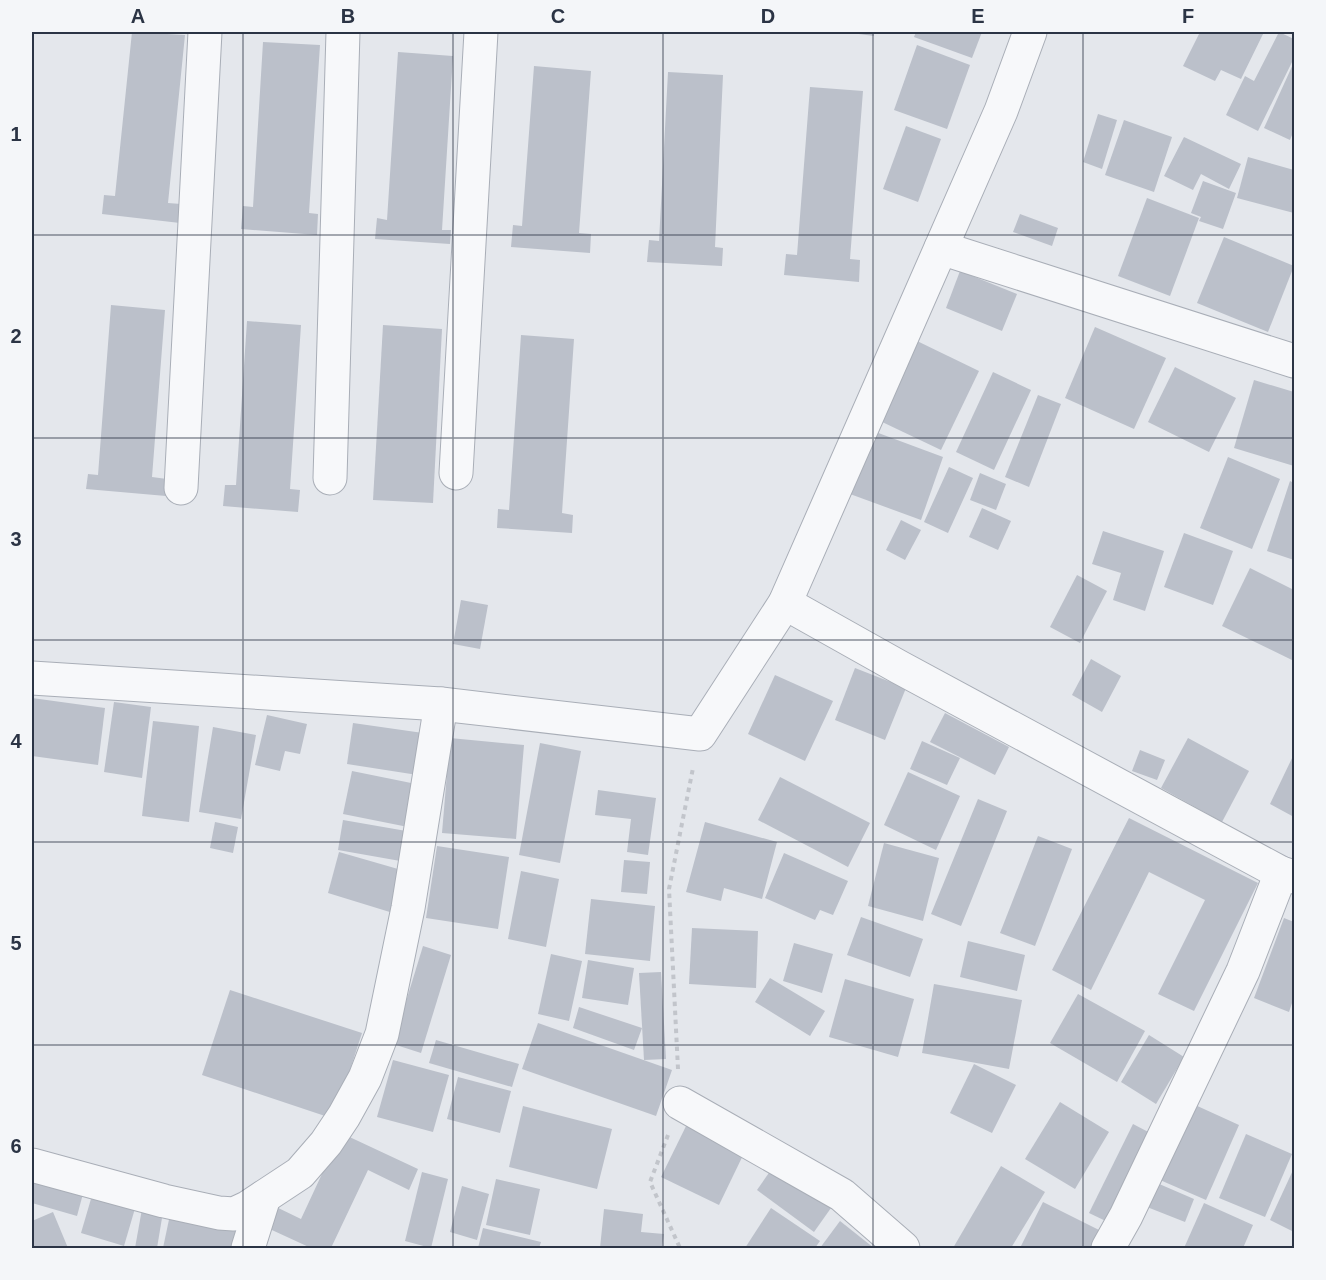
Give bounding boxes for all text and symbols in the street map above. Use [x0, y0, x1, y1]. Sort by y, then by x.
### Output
text: A [131, 5, 145, 27]
text: B [341, 5, 355, 27]
text: C [551, 5, 565, 27]
text: D [761, 5, 775, 27]
text: E [971, 5, 985, 27]
text: F [1182, 5, 1194, 27]
text: 1 [10, 123, 22, 145]
text: 2 [10, 325, 22, 347]
text: 3 [10, 528, 22, 550]
text: 4 [10, 730, 22, 752]
text: 5 [10, 932, 22, 954]
text: 6 [10, 1135, 22, 1157]

